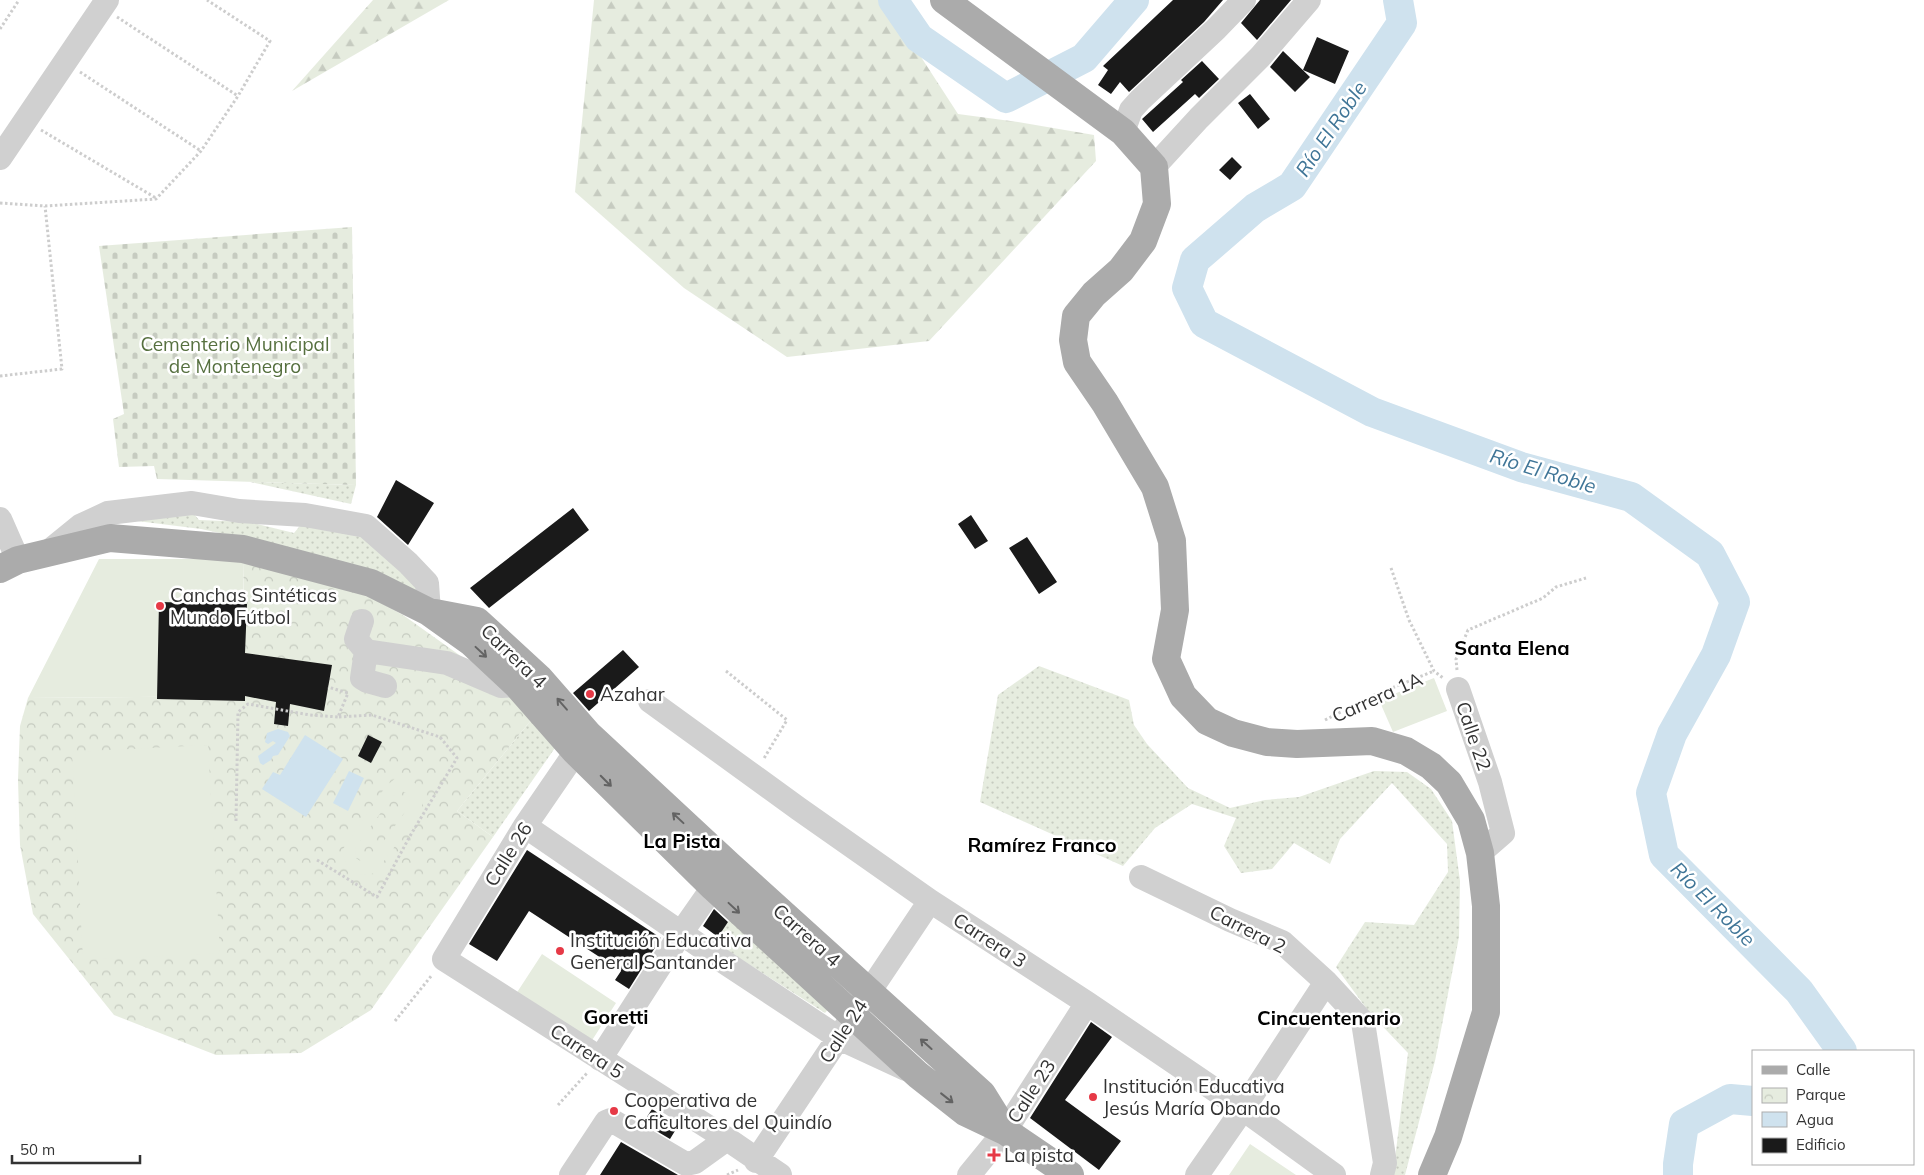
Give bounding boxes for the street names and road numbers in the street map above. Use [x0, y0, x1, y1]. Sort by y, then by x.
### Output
street label: Carrera 4 [476, 619, 552, 693]
street label: Carrera 1A [1328, 666, 1426, 728]
street label: Calle 22 [1451, 698, 1497, 774]
street label: Calle 26 [479, 817, 537, 891]
street label: Carrera 4 [768, 898, 846, 972]
street label: Carrera 2 [1206, 900, 1290, 958]
street label: Carrera 3 [949, 907, 1031, 973]
street label: Calle 24 [814, 995, 872, 1067]
street label: Carrera 5 [546, 1018, 628, 1084]
street label: Calle 23 [1002, 1055, 1060, 1127]

